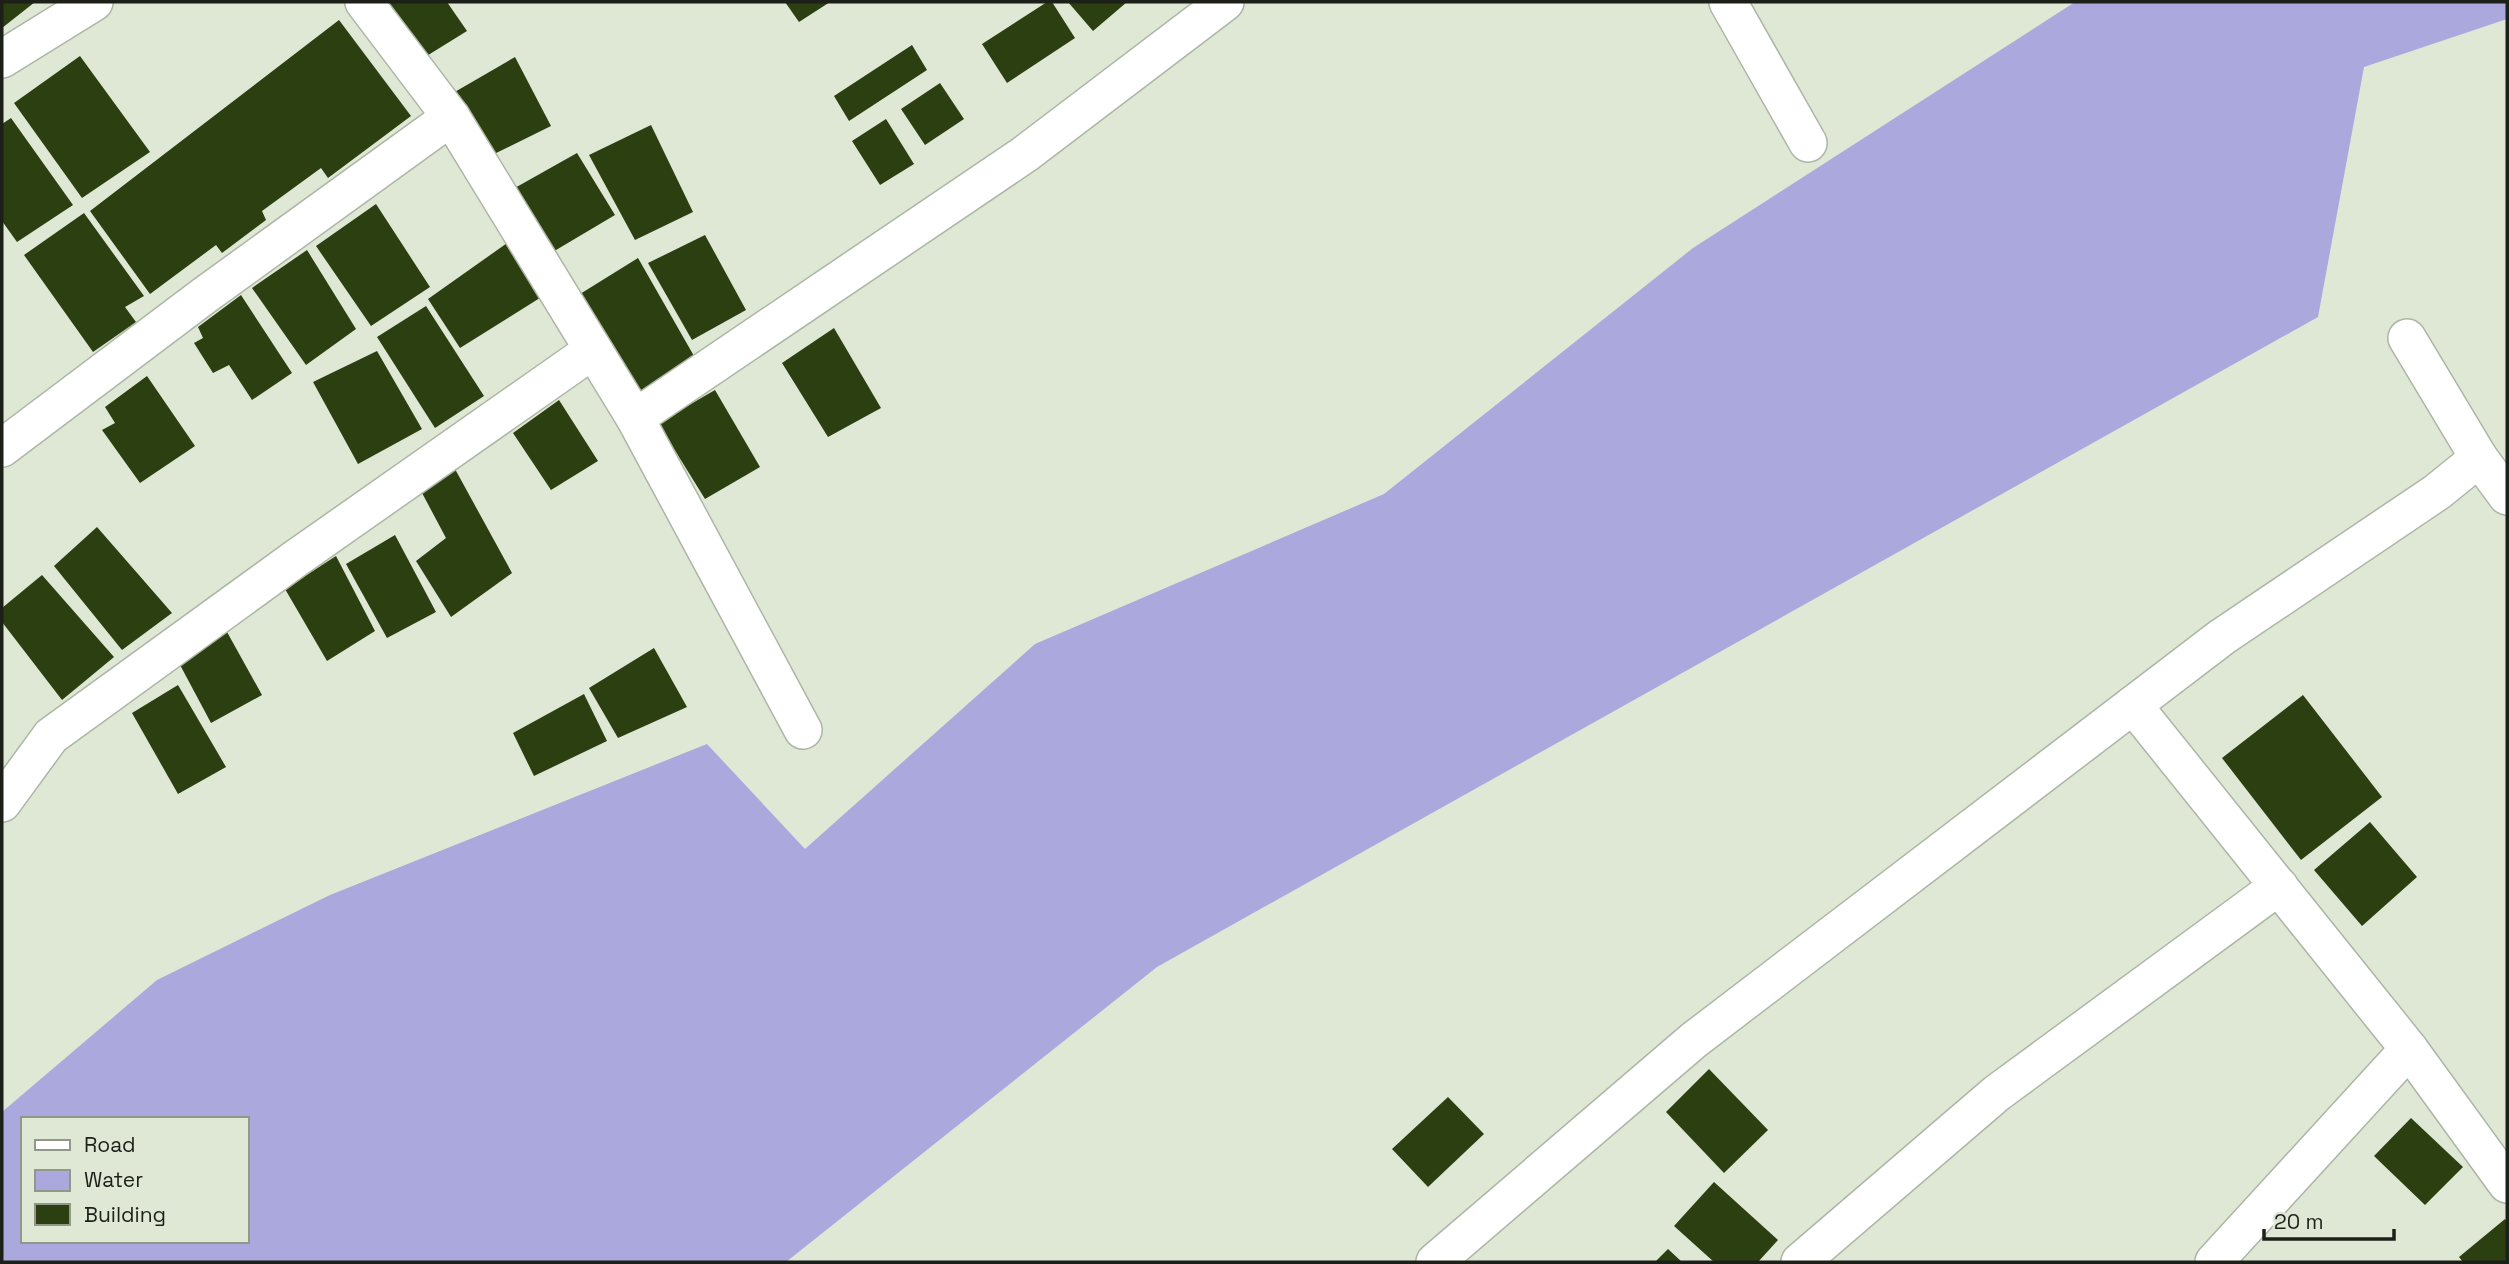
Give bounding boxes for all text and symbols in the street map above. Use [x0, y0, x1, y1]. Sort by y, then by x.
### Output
legend [21, 1117, 248, 1243]
text: Road [84, 1131, 136, 1158]
text: Water [84, 1166, 143, 1193]
scale bar [2264, 1198, 2394, 1242]
text: Building [84, 1201, 166, 1228]
text: 20 m [2274, 1208, 2324, 1235]

